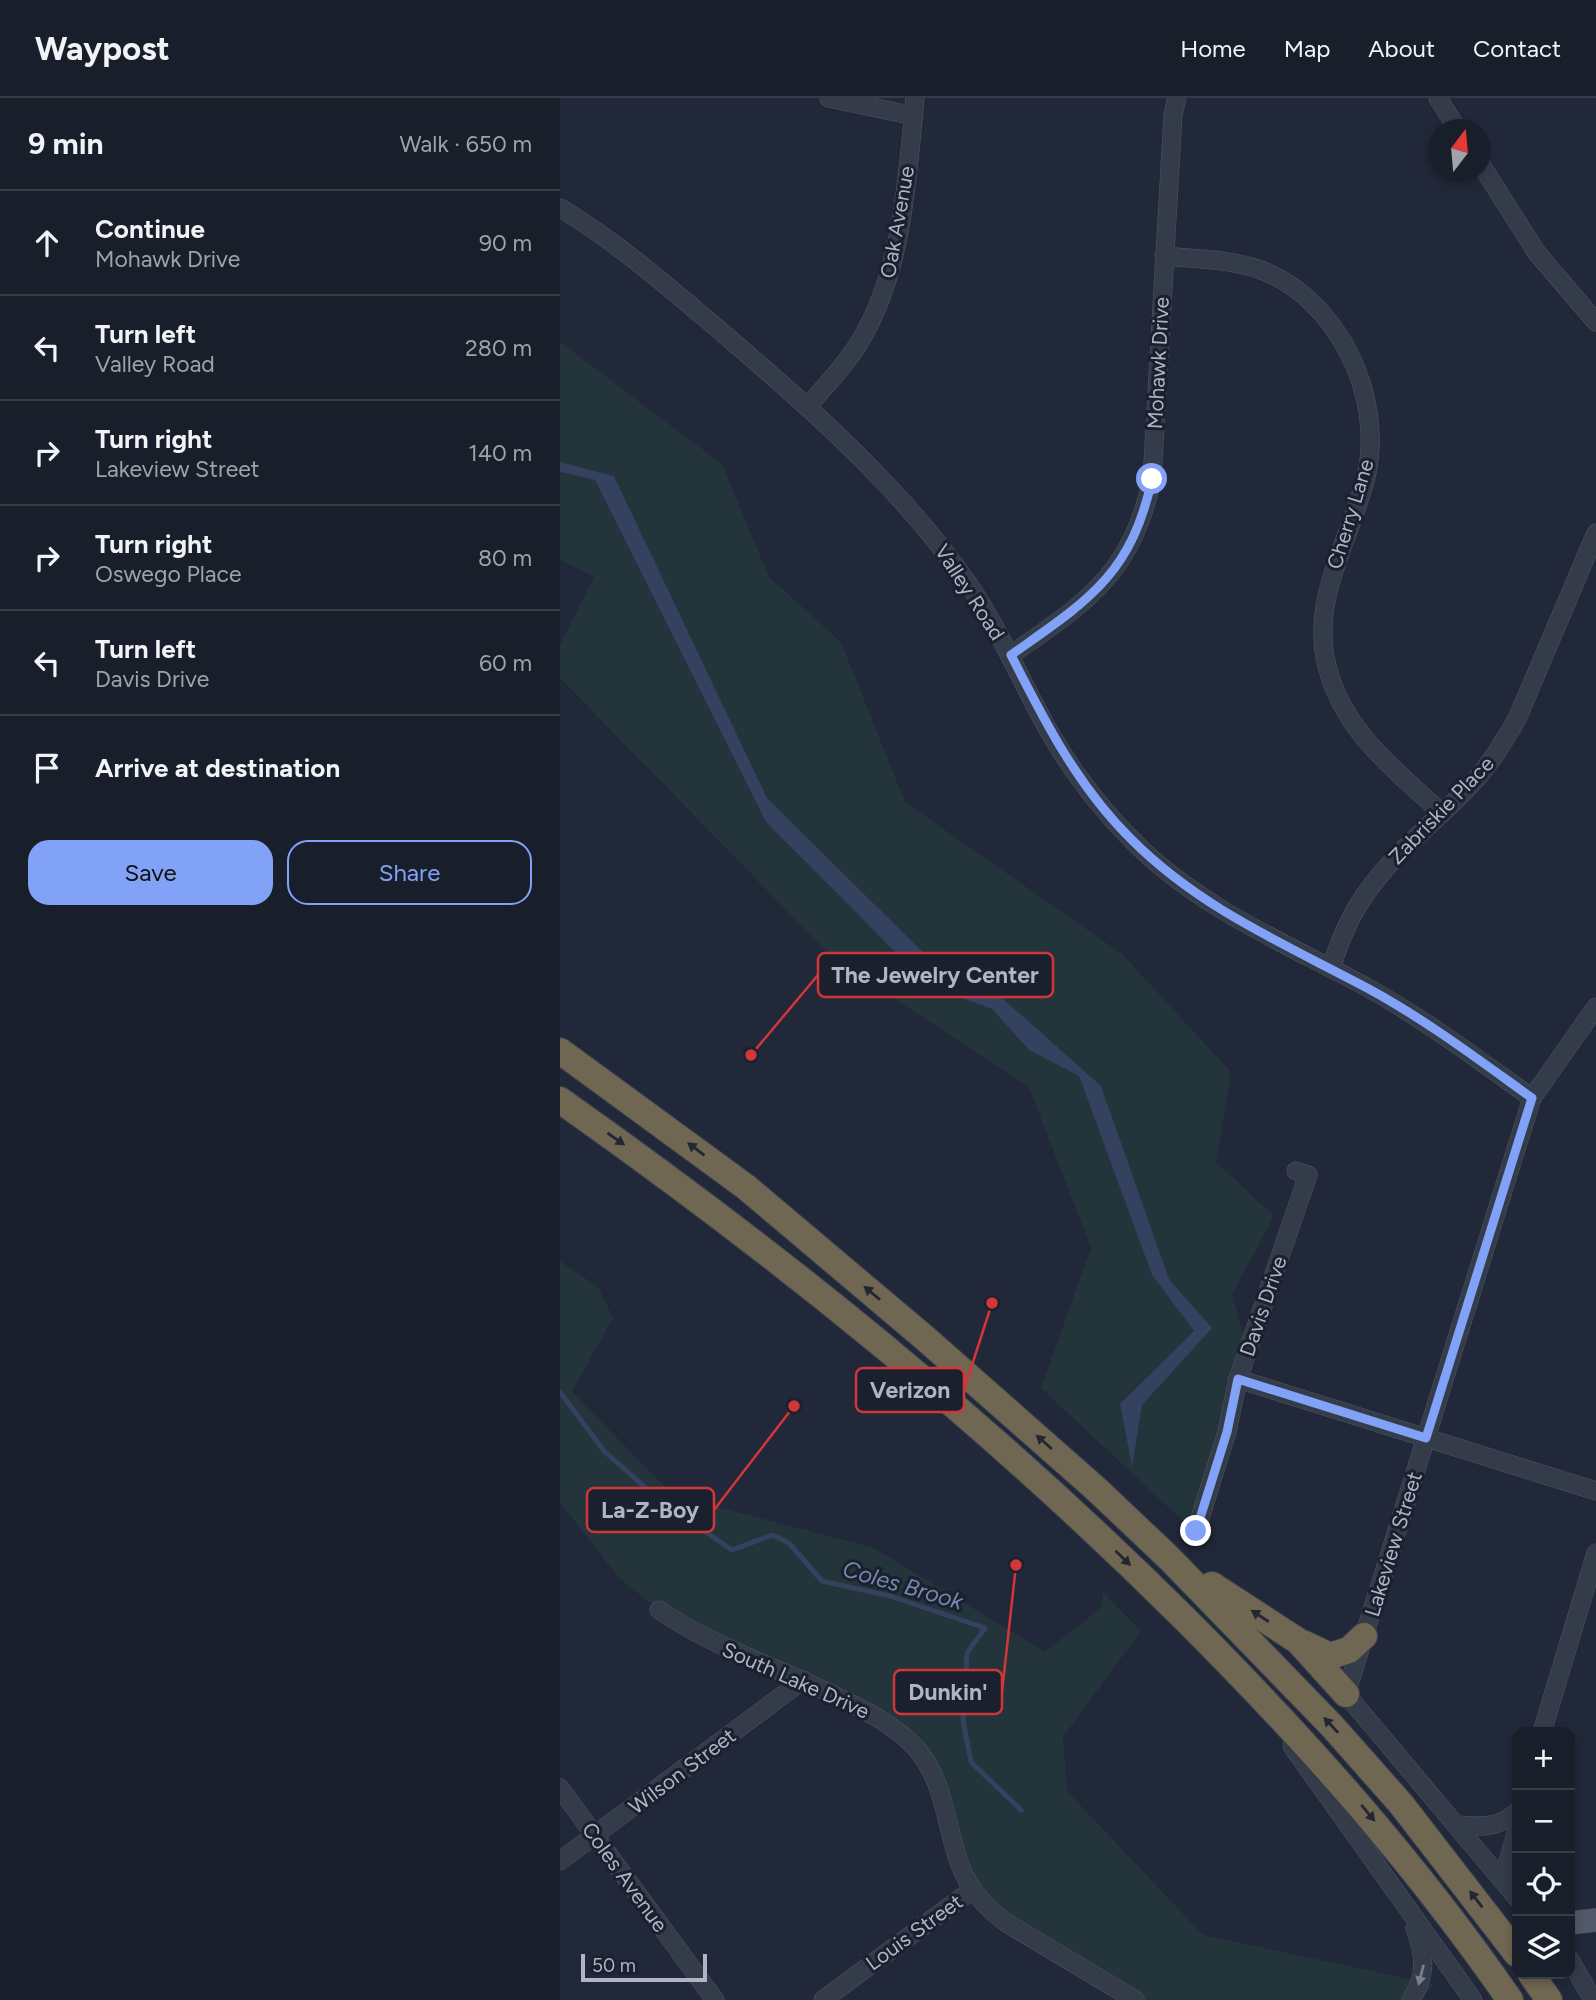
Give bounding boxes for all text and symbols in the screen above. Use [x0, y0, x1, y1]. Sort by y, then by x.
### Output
text: Waypost [35, 29, 170, 68]
text: Home [1180, 34, 1246, 63]
text: Map [1284, 34, 1330, 63]
text: About [1368, 34, 1435, 63]
text: Contact [1473, 34, 1561, 63]
north arrow [1428, 119, 1491, 182]
text: 9 min [28, 125, 104, 162]
text: Walk · 650 m [399, 130, 532, 158]
street label: Oak Avenue [875, 164, 919, 280]
text: Continue [95, 213, 205, 245]
icon: ahead [28, 224, 66, 262]
text: 90 m [479, 229, 532, 257]
text: Mohawk Drive [95, 245, 240, 273]
street label: Mohawk Drive [1142, 296, 1174, 430]
text: Turn left [95, 318, 196, 350]
icon: left [28, 329, 66, 367]
text: 280 m [465, 334, 532, 362]
text: Valley Road [95, 350, 215, 378]
text: Turn right [95, 423, 212, 455]
icon: right [28, 434, 66, 472]
text: 140 m [468, 439, 532, 467]
text: Lakeview Street [95, 455, 260, 483]
street label: Cherry Lane [1321, 456, 1379, 572]
route start [1136, 463, 1167, 494]
text: Turn right [95, 528, 212, 560]
icon: right [28, 539, 66, 577]
street label: Valley Road [930, 539, 1010, 645]
text: 80 m [478, 544, 532, 572]
text: Oswego Place [95, 560, 242, 588]
text: Turn left [95, 633, 196, 665]
icon: left [28, 644, 66, 682]
text: 60 m [479, 649, 532, 677]
text: Davis Drive [95, 665, 209, 693]
icon: arrive [28, 749, 66, 787]
street label: Zabriskie Place [1383, 751, 1499, 869]
text: Arrive at destination [95, 752, 340, 784]
button: Save [28, 840, 273, 905]
button: Share [287, 840, 532, 905]
callout: The Jewelry Center [818, 953, 1053, 997]
text: The Jewelry Center [831, 961, 1039, 989]
one-way arrow [607, 1132, 625, 1146]
one-way arrow [687, 1142, 705, 1157]
street label: Davis Drive [1234, 1253, 1292, 1359]
one-way arrow [863, 1285, 881, 1301]
callout: Verizon [856, 1368, 964, 1412]
text: Verizon [870, 1376, 950, 1404]
one-way arrow [1035, 1435, 1052, 1450]
street label: Lakeview Street [1359, 1468, 1427, 1619]
callout: La-Z-Boy [587, 1488, 714, 1532]
text: La-Z-Boy [601, 1496, 700, 1524]
route end [1180, 1515, 1211, 1546]
one-way arrow [1115, 1550, 1131, 1566]
water label: Coles Brook [840, 1554, 967, 1616]
one-way arrow [1250, 1610, 1270, 1623]
street label: South Lake Drive [719, 1636, 873, 1724]
callout: Dunkin' [894, 1670, 1002, 1714]
text: Dunkin' [908, 1678, 988, 1706]
one-way arrow [1323, 1717, 1339, 1734]
street label: Wilson Street [624, 1723, 740, 1819]
map controls [1512, 1727, 1575, 1979]
button: + [1512, 1727, 1575, 1790]
button: − [1512, 1790, 1575, 1853]
one-way arrow [1360, 1804, 1376, 1822]
street label: Coles Avenue [577, 1817, 673, 1937]
button: locate [1512, 1853, 1575, 1916]
street label: Louis Street [861, 1889, 967, 1975]
one-way arrow [1470, 1890, 1484, 1908]
button: layers [1512, 1916, 1575, 1979]
scale bar [581, 1951, 707, 1983]
text: 50 m [592, 1954, 636, 1977]
one-way arrow [1415, 1964, 1426, 1986]

